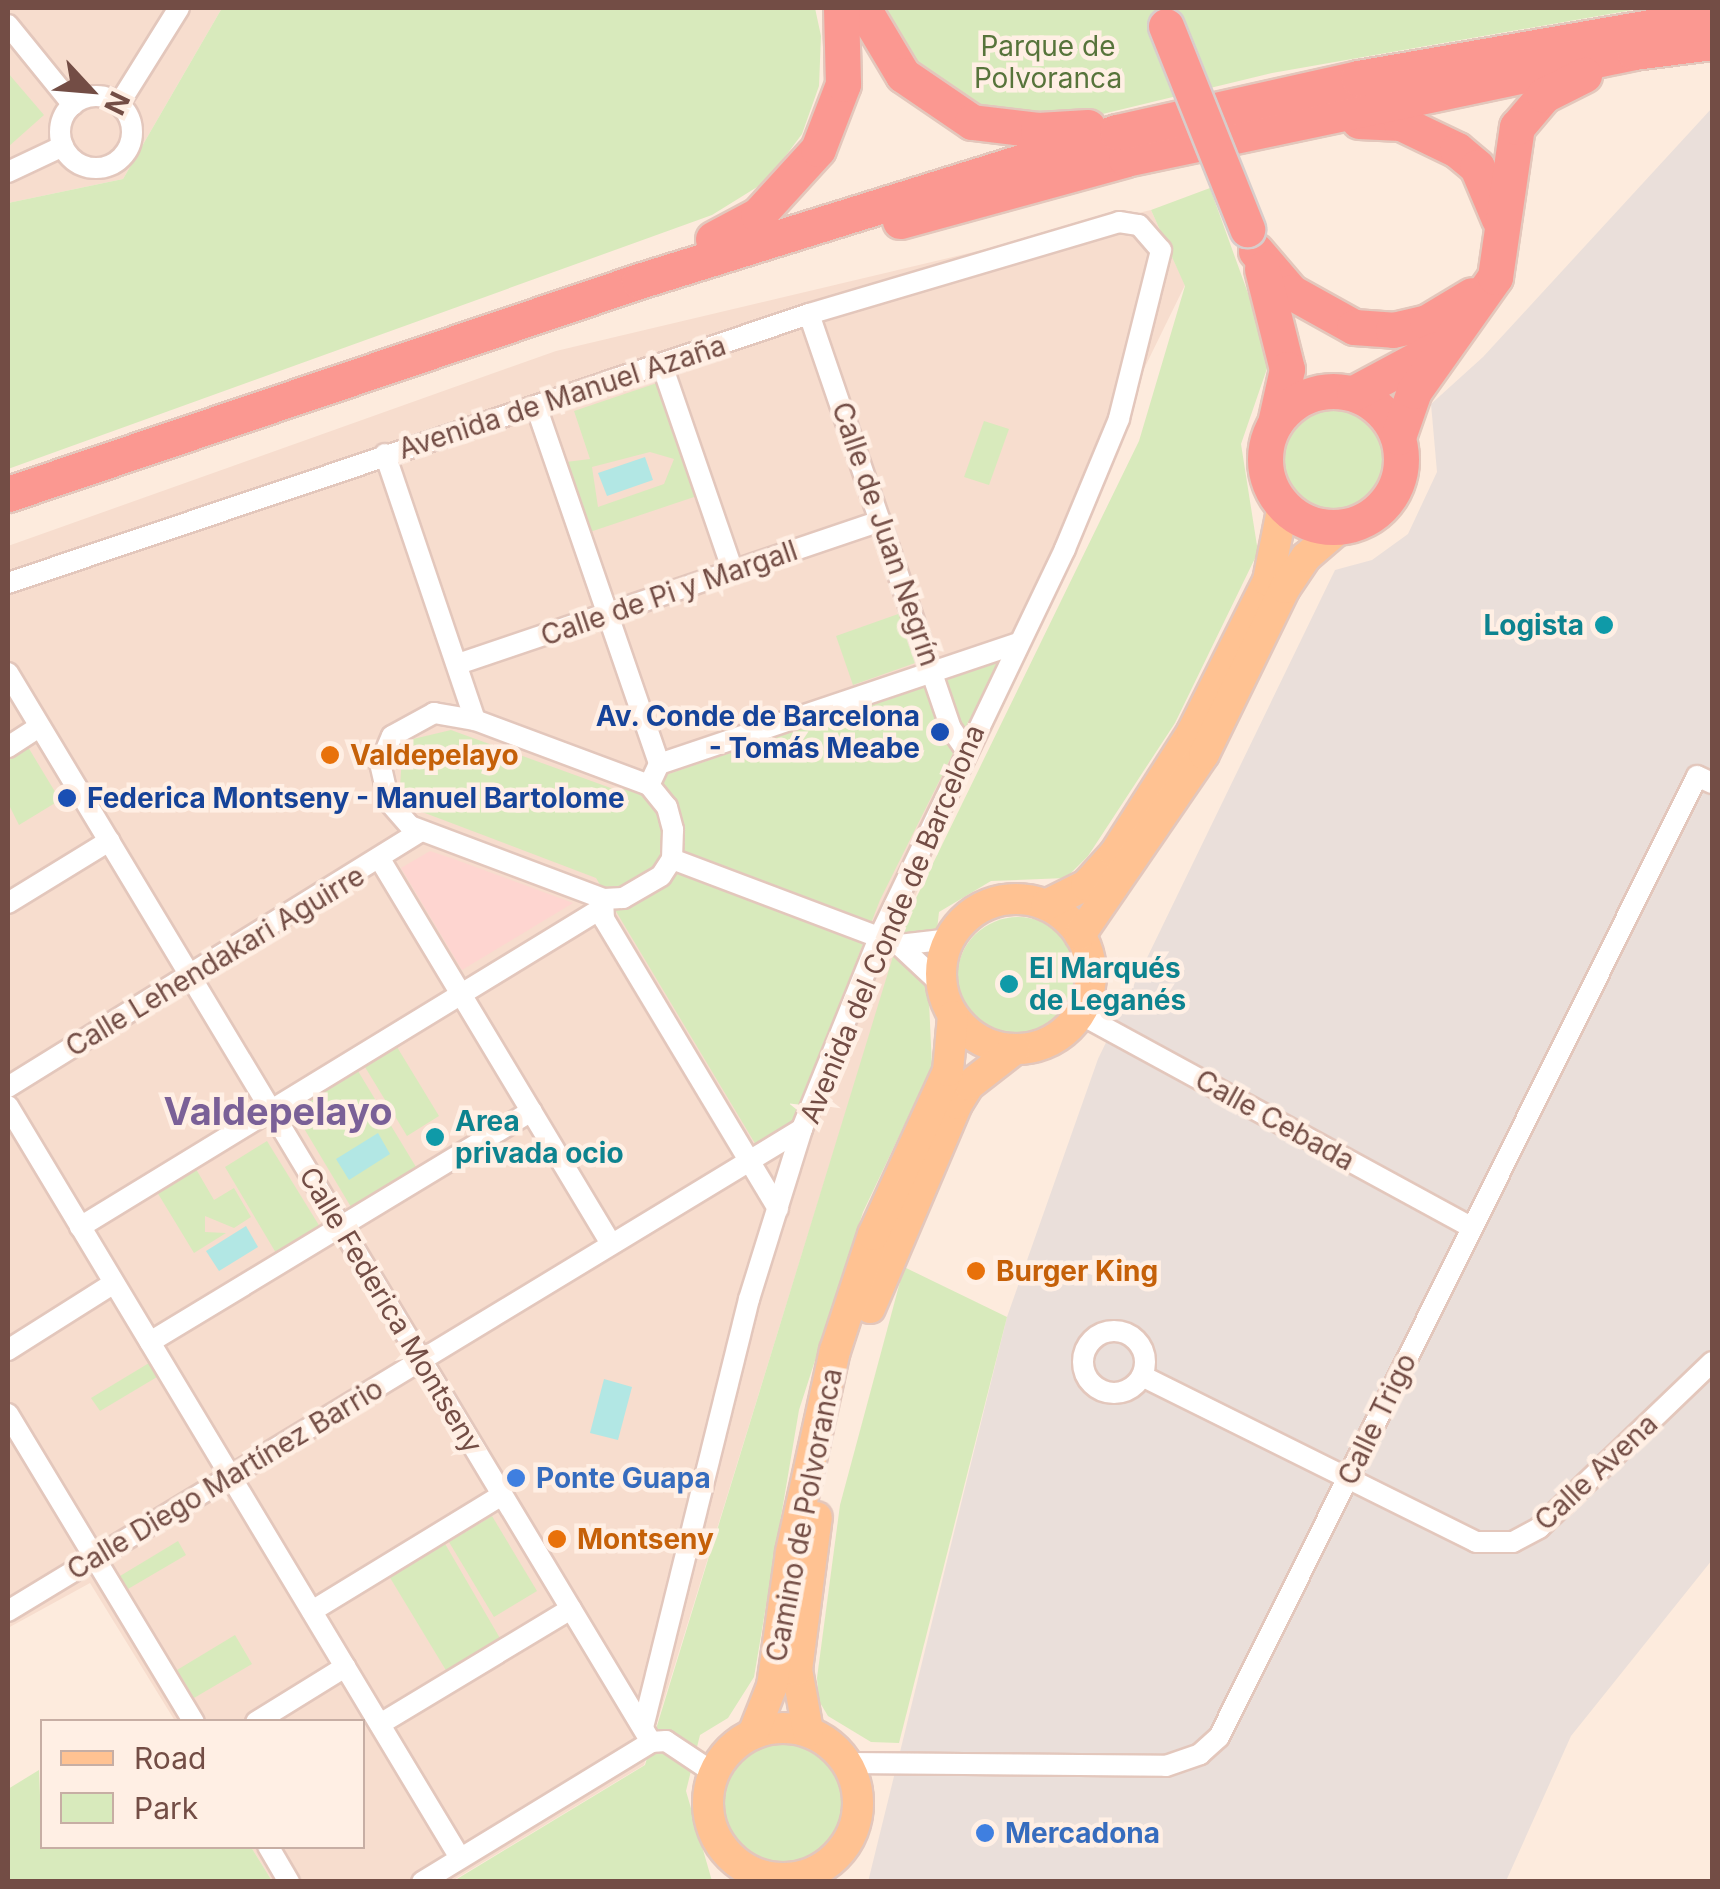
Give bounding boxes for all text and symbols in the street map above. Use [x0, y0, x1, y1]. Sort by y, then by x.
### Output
park label: Parque de Polvoranca [974, 29, 1122, 95]
north arrow [40, 40, 140, 140]
text: N [97, 86, 137, 120]
street label: Avenida de Manuel Azaña [394, 328, 730, 466]
street label: Calle de Juan Negrín [825, 398, 947, 670]
street label: Calle de Pi y Margall [536, 533, 802, 653]
place label: Logista [1483, 608, 1584, 642]
marker: Logista [1593, 614, 1615, 636]
place label: Av. Conde de Barcelona - Tomás Meabe [595, 699, 920, 765]
street label: Avenida del Conde de Barcelona [793, 720, 991, 1128]
marker: Av. Conde de Barcelona - Tomás Meabe [929, 721, 951, 743]
place label: Valdepelayo [350, 738, 519, 772]
marker: Valdepelayo [319, 744, 341, 766]
place label: Federica Montseny - Manuel Bartolome [87, 781, 625, 815]
marker: Federica Montseny - Manuel Bartolome [56, 787, 78, 809]
street label: Calle Lehendakari Aguirre [60, 858, 370, 1064]
place label: El Marqués de Leganés [1029, 951, 1186, 1017]
marker: El Marqués de Leganés [998, 973, 1020, 995]
street label: Calle Cebada [1190, 1062, 1360, 1178]
district label: Valdepelayo [164, 1089, 392, 1135]
place label: Area privada ocio [455, 1104, 624, 1170]
marker: Area privada ocio [424, 1126, 446, 1148]
street label: Calle Federica Montseny [292, 1161, 490, 1459]
place label: Burger King [996, 1254, 1158, 1288]
marker: Burger King [965, 1260, 987, 1282]
street label: Calle Trigo [1331, 1348, 1423, 1490]
street label: Camino de Polvoranca [759, 1365, 849, 1665]
street label: Calle Diego Martínez Barrio [61, 1371, 389, 1587]
street label: Calle Avena [1528, 1407, 1664, 1537]
place label: Ponte Guapa [536, 1461, 711, 1495]
marker: Ponte Guapa [505, 1467, 527, 1489]
place label: Montseny [577, 1522, 714, 1556]
marker: Montseny [546, 1528, 568, 1550]
legend [40, 1719, 365, 1849]
text: Road [134, 1740, 206, 1776]
text: Park [134, 1790, 198, 1826]
place label: Mercadona [1005, 1816, 1160, 1850]
marker: Mercadona [974, 1822, 996, 1844]

